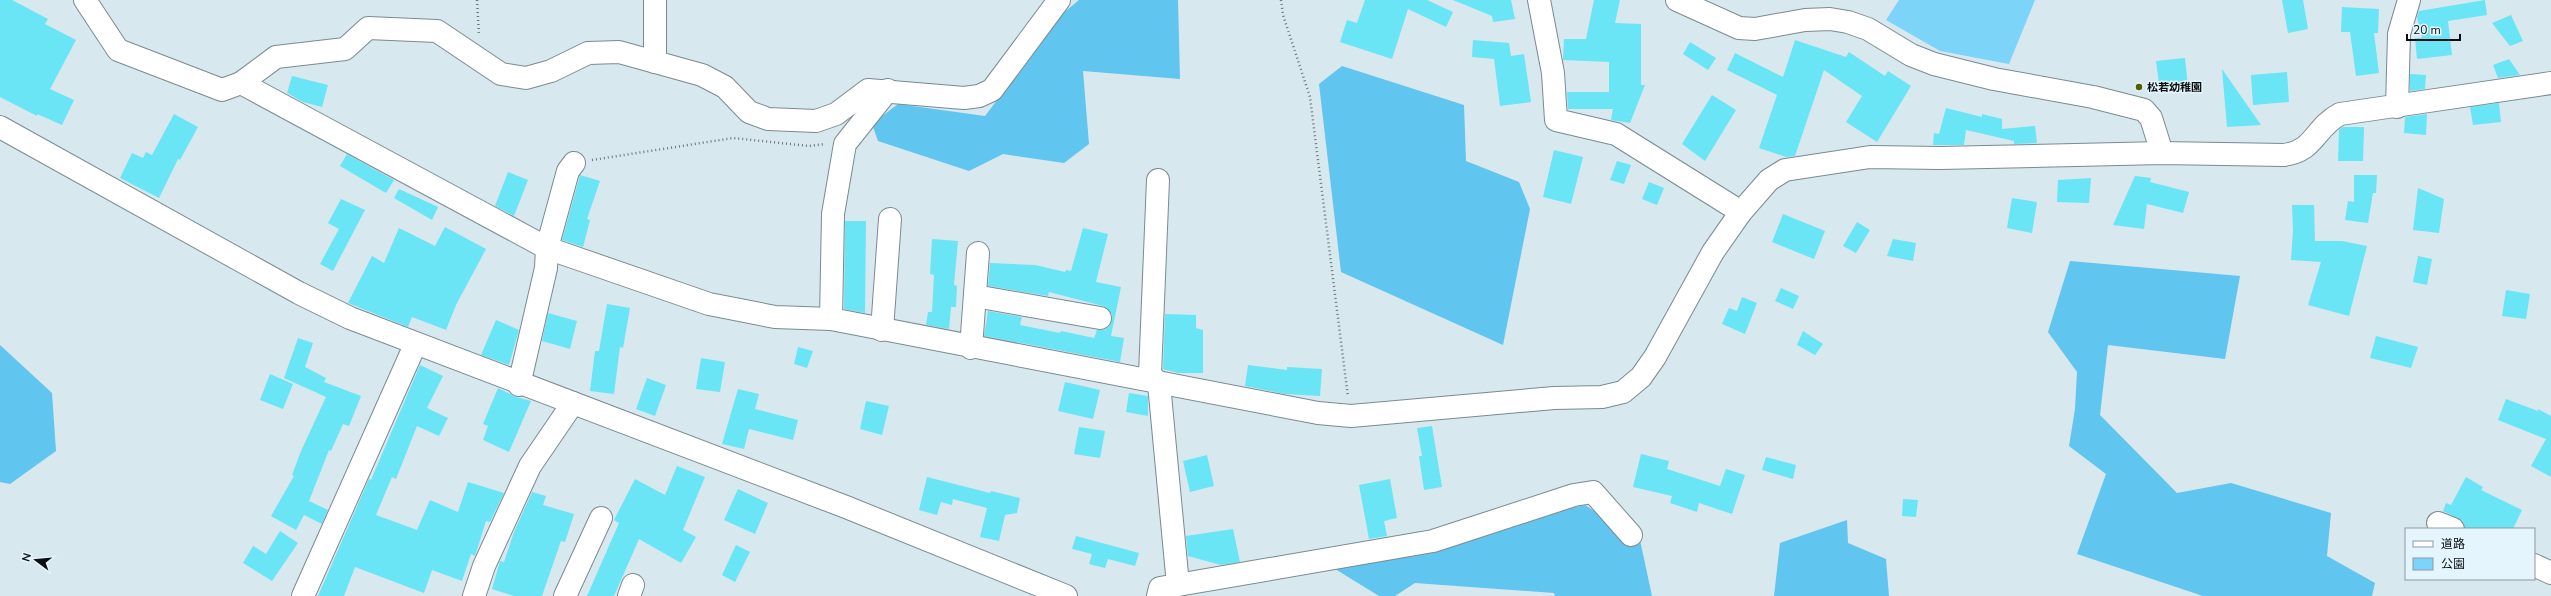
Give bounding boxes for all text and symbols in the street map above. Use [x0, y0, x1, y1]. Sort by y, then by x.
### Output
scale bar [2407, 16, 2460, 42]
text: 20 m [2413, 22, 2441, 38]
place label: 松若幼稚園 [2147, 80, 2202, 95]
marker: 松若幼稚園 [2134, 82, 2144, 92]
legend [2405, 528, 2535, 580]
text: 道路 [2441, 536, 2465, 552]
north arrow [16, 540, 56, 580]
text: N [19, 551, 35, 563]
text: 公園 [2441, 556, 2465, 572]

